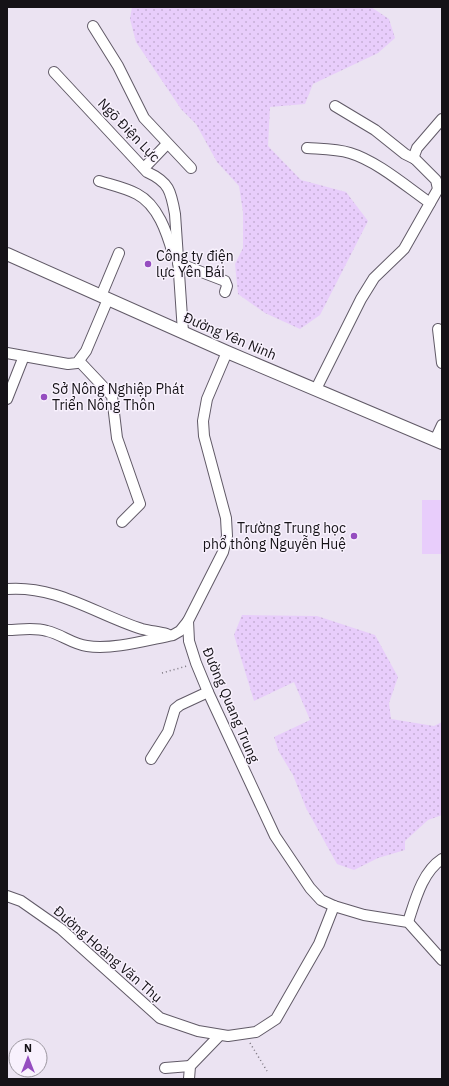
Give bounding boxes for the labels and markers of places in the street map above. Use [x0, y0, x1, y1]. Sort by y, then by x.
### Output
place label: Công ty điện lực Yên Bái [156, 247, 234, 281]
marker: Công ty điện lực Yên Bái [143, 259, 153, 269]
place label: Sở Nông Nghiệp Phát Triển Nông Thôn [52, 380, 184, 414]
marker: Sở Nông Nghiệp Phát Triển Nông Thôn [39, 392, 49, 402]
place label: Trường Trung học phổ thông Nguyễn Huệ [203, 519, 346, 553]
marker: Trường Trung học phổ thông Nguyễn Huệ [349, 531, 359, 541]

